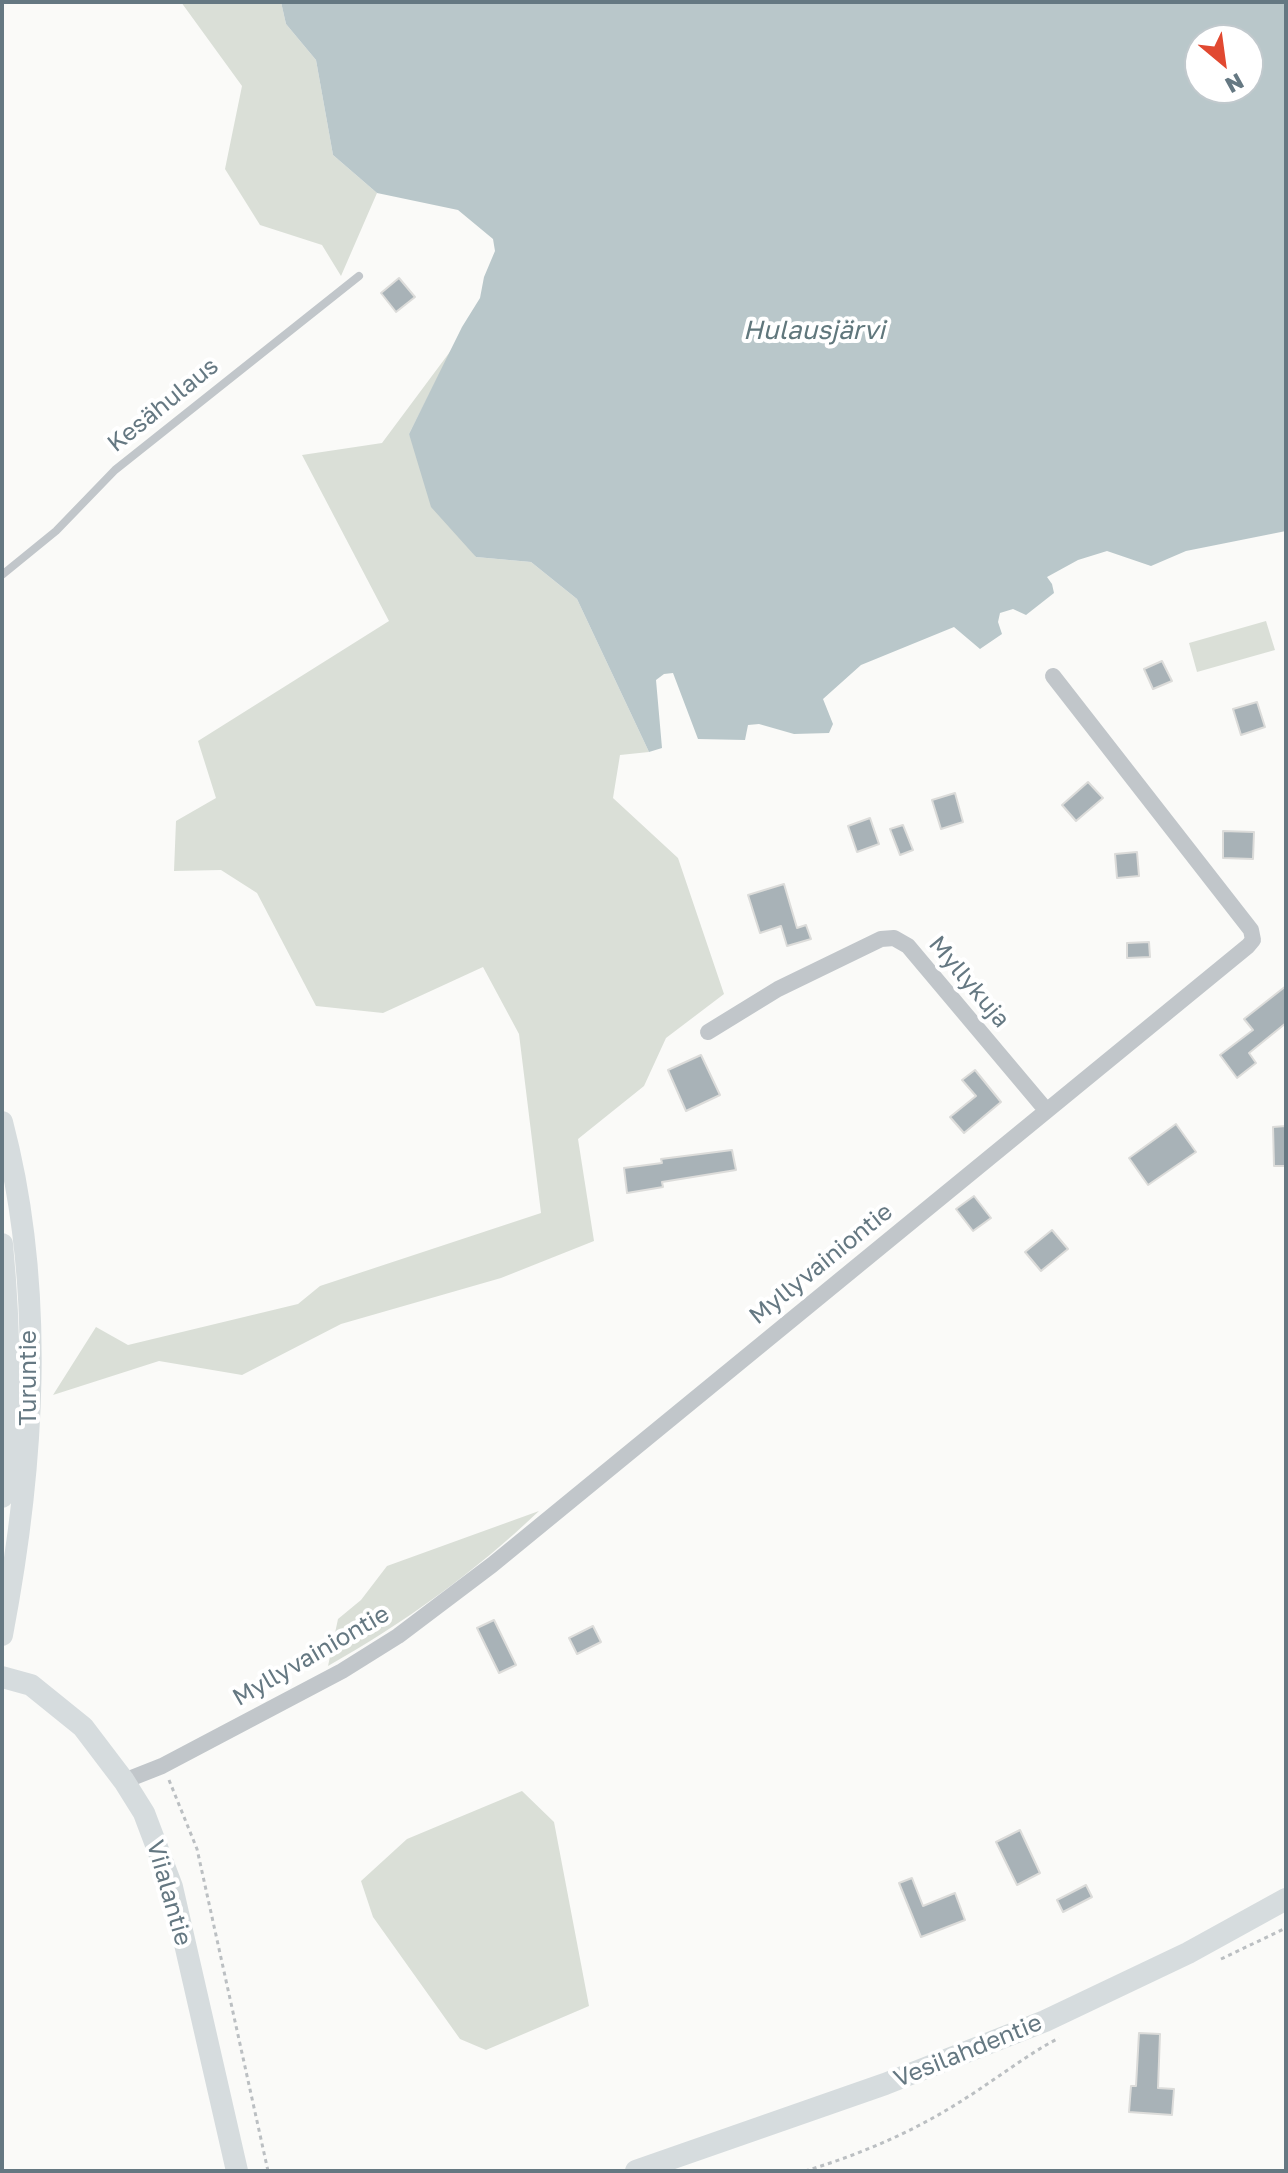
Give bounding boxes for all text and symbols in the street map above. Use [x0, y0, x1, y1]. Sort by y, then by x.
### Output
north arrow [1184, 24, 1264, 104]
text: N [1221, 68, 1249, 100]
water label: Hulausjärvi [743, 315, 885, 347]
street label: Kesähulaus [102, 352, 224, 458]
street label: Myllykuja [922, 930, 1016, 1034]
street label: Myllyvainiontie [744, 1197, 898, 1331]
street label: Turuntie [14, 1330, 42, 1426]
street label: Myllyvainiontie [228, 1600, 394, 1712]
street label: Viialantie [140, 1837, 198, 1949]
street label: Vesilahdentie [890, 2008, 1046, 2094]

